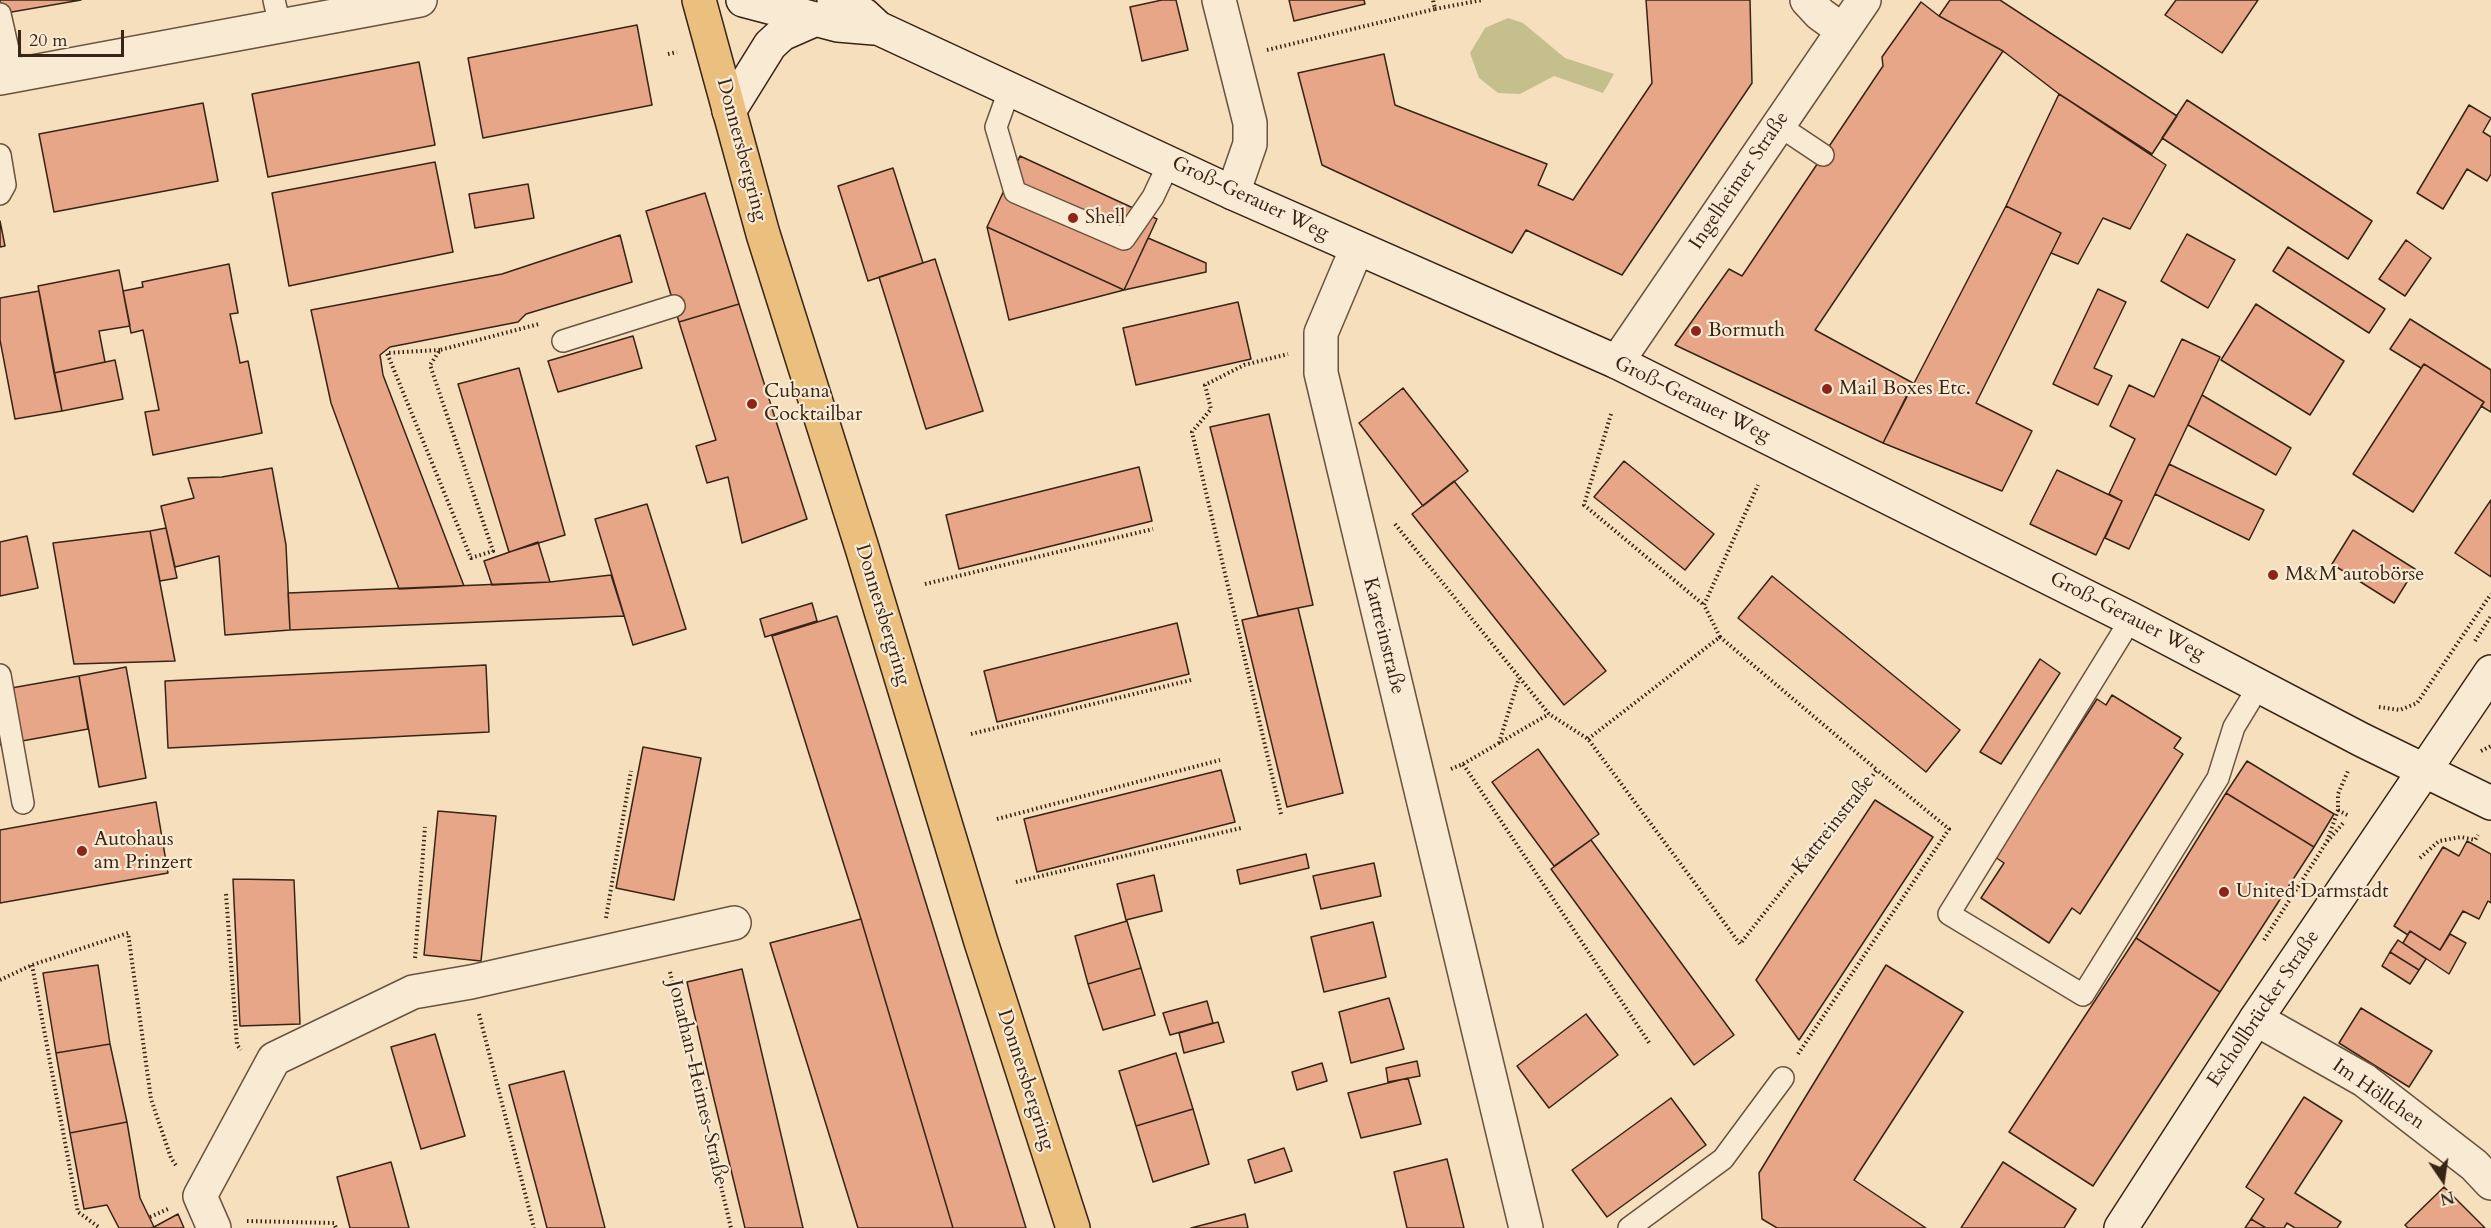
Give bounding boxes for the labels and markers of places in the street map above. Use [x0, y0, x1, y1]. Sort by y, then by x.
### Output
place label: Shell [1085, 206, 1125, 230]
marker: Shell [1066, 211, 1080, 225]
place label: Bormuth [1708, 319, 1785, 343]
marker: Bormuth [1689, 324, 1703, 338]
place label: Mail Boxes Etc. [1839, 377, 1971, 401]
place label: Cubana Cocktailbar [764, 380, 862, 427]
marker: Mail Boxes Etc. [1820, 382, 1834, 396]
marker: Cubana Cocktailbar [745, 397, 759, 411]
place label: M&M autobörse [2285, 563, 2424, 587]
marker: M&M autobörse [2266, 568, 2280, 582]
place label: Autohaus am Prinzert [94, 828, 193, 875]
marker: Autohaus am Prinzert [75, 844, 89, 858]
place label: United Darmstadt [2236, 880, 2388, 904]
marker: United Darmstadt [2217, 885, 2231, 899]

